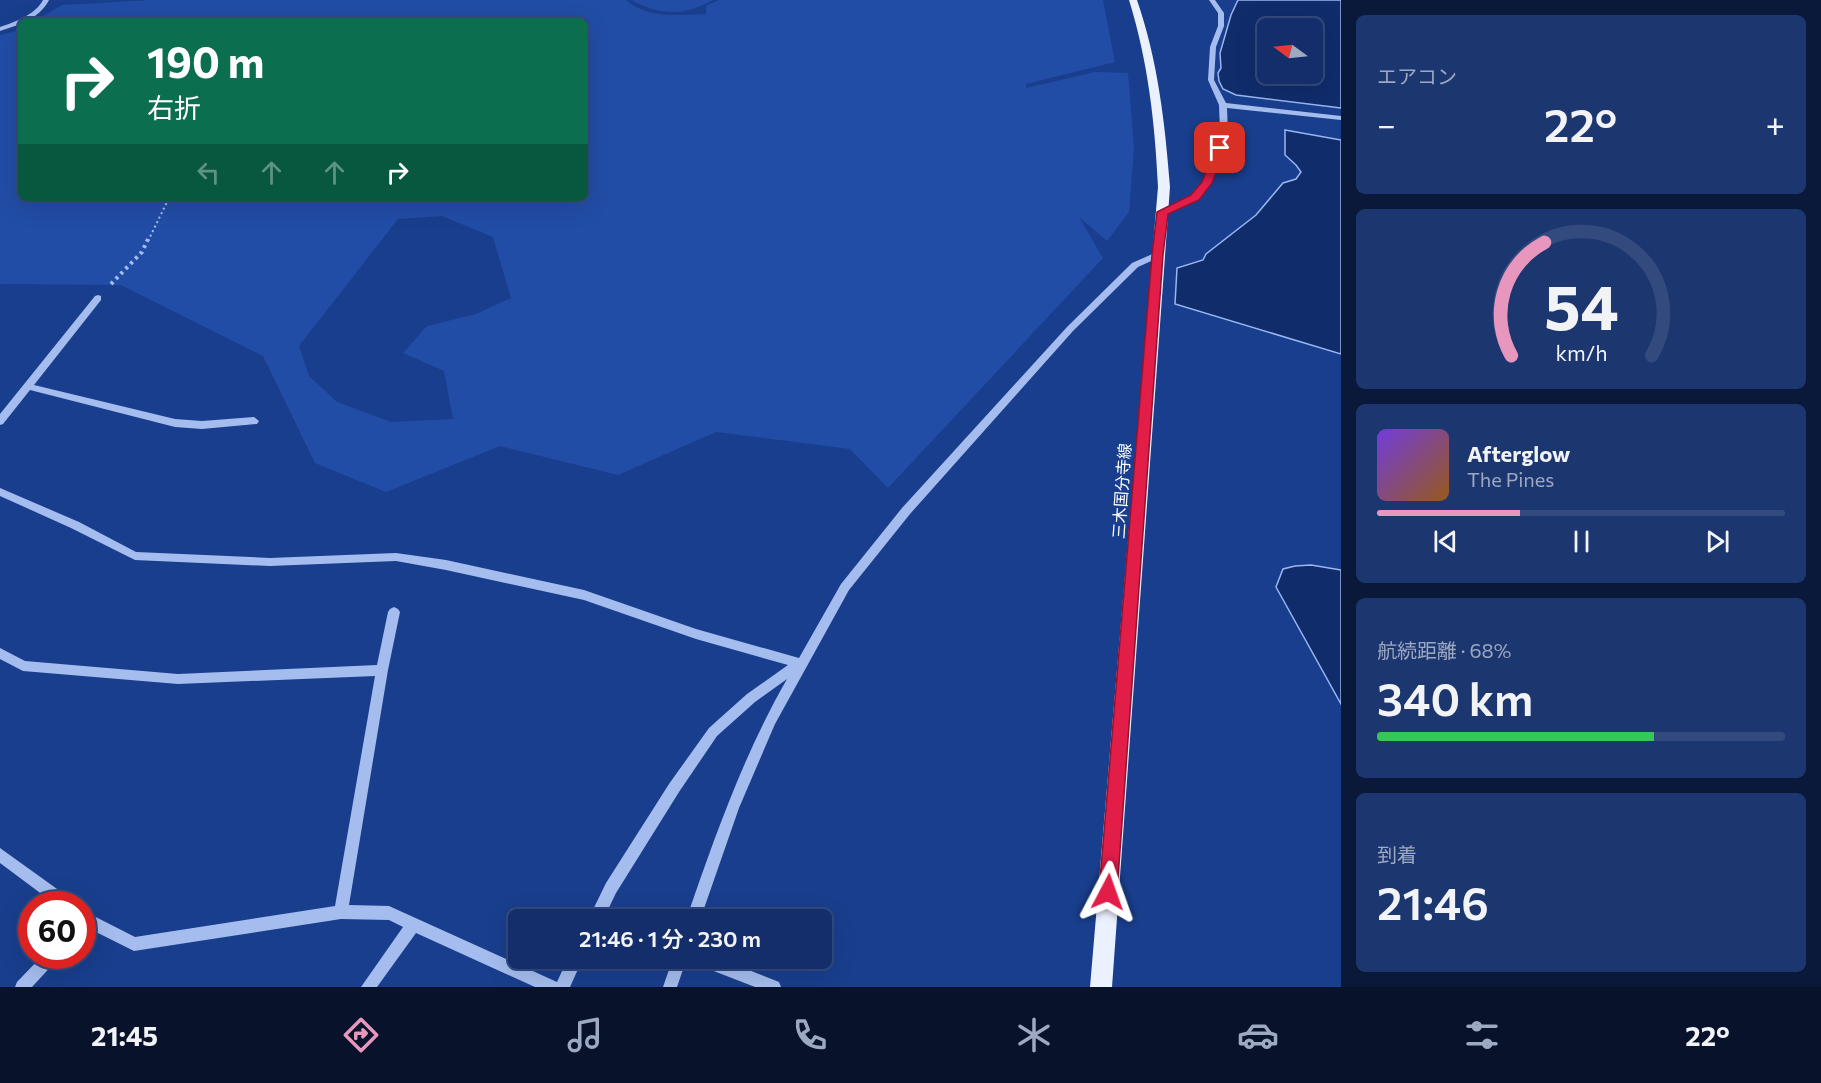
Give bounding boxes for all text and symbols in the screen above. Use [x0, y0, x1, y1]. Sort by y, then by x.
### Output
north arrow [1257, 18, 1323, 84]
map controls [1257, 18, 1323, 84]
text: 190 m [147, 35, 265, 87]
icon: right [48, 42, 126, 120]
text: エアコン [1377, 64, 1457, 88]
text: 右折 [147, 91, 201, 124]
text: 22° [1544, 96, 1617, 151]
text: − [1377, 103, 1396, 144]
text: + [1766, 103, 1785, 144]
pin [1194, 122, 1245, 173]
icon: arrive [1203, 131, 1236, 164]
icon: left [192, 156, 225, 189]
icon: ahead [255, 156, 288, 189]
icon: ahead [318, 156, 351, 189]
icon: right [381, 156, 414, 189]
text: 54 [1544, 267, 1618, 343]
text: km/h [1555, 340, 1607, 366]
text: Afterglow [1467, 440, 1570, 467]
street label: 三木国分寺線 [1108, 442, 1134, 540]
text: The Pines [1467, 467, 1554, 491]
icon: previous [1429, 525, 1462, 558]
icon: pause [1565, 525, 1598, 558]
icon: next [1701, 525, 1734, 558]
text: 航続距離 · 68% [1377, 638, 1511, 662]
text: 340 km [1377, 670, 1533, 725]
text: 到着 [1377, 842, 1417, 866]
position arrow [1076, 860, 1140, 924]
text: 21:46 [1377, 874, 1489, 929]
speed limit sign: 60 [18, 891, 96, 969]
text: 21:46 · 1 分 · 230 m [579, 925, 761, 952]
icon: directions [340, 1014, 382, 1056]
icon: music [564, 1014, 606, 1056]
icon: phone [789, 1014, 831, 1056]
icon: climate [1013, 1014, 1055, 1056]
icon: car [1237, 1014, 1279, 1056]
icon: filters [1461, 1014, 1503, 1056]
text: 21:45 [91, 1019, 158, 1052]
text: 22° [1685, 1019, 1730, 1052]

